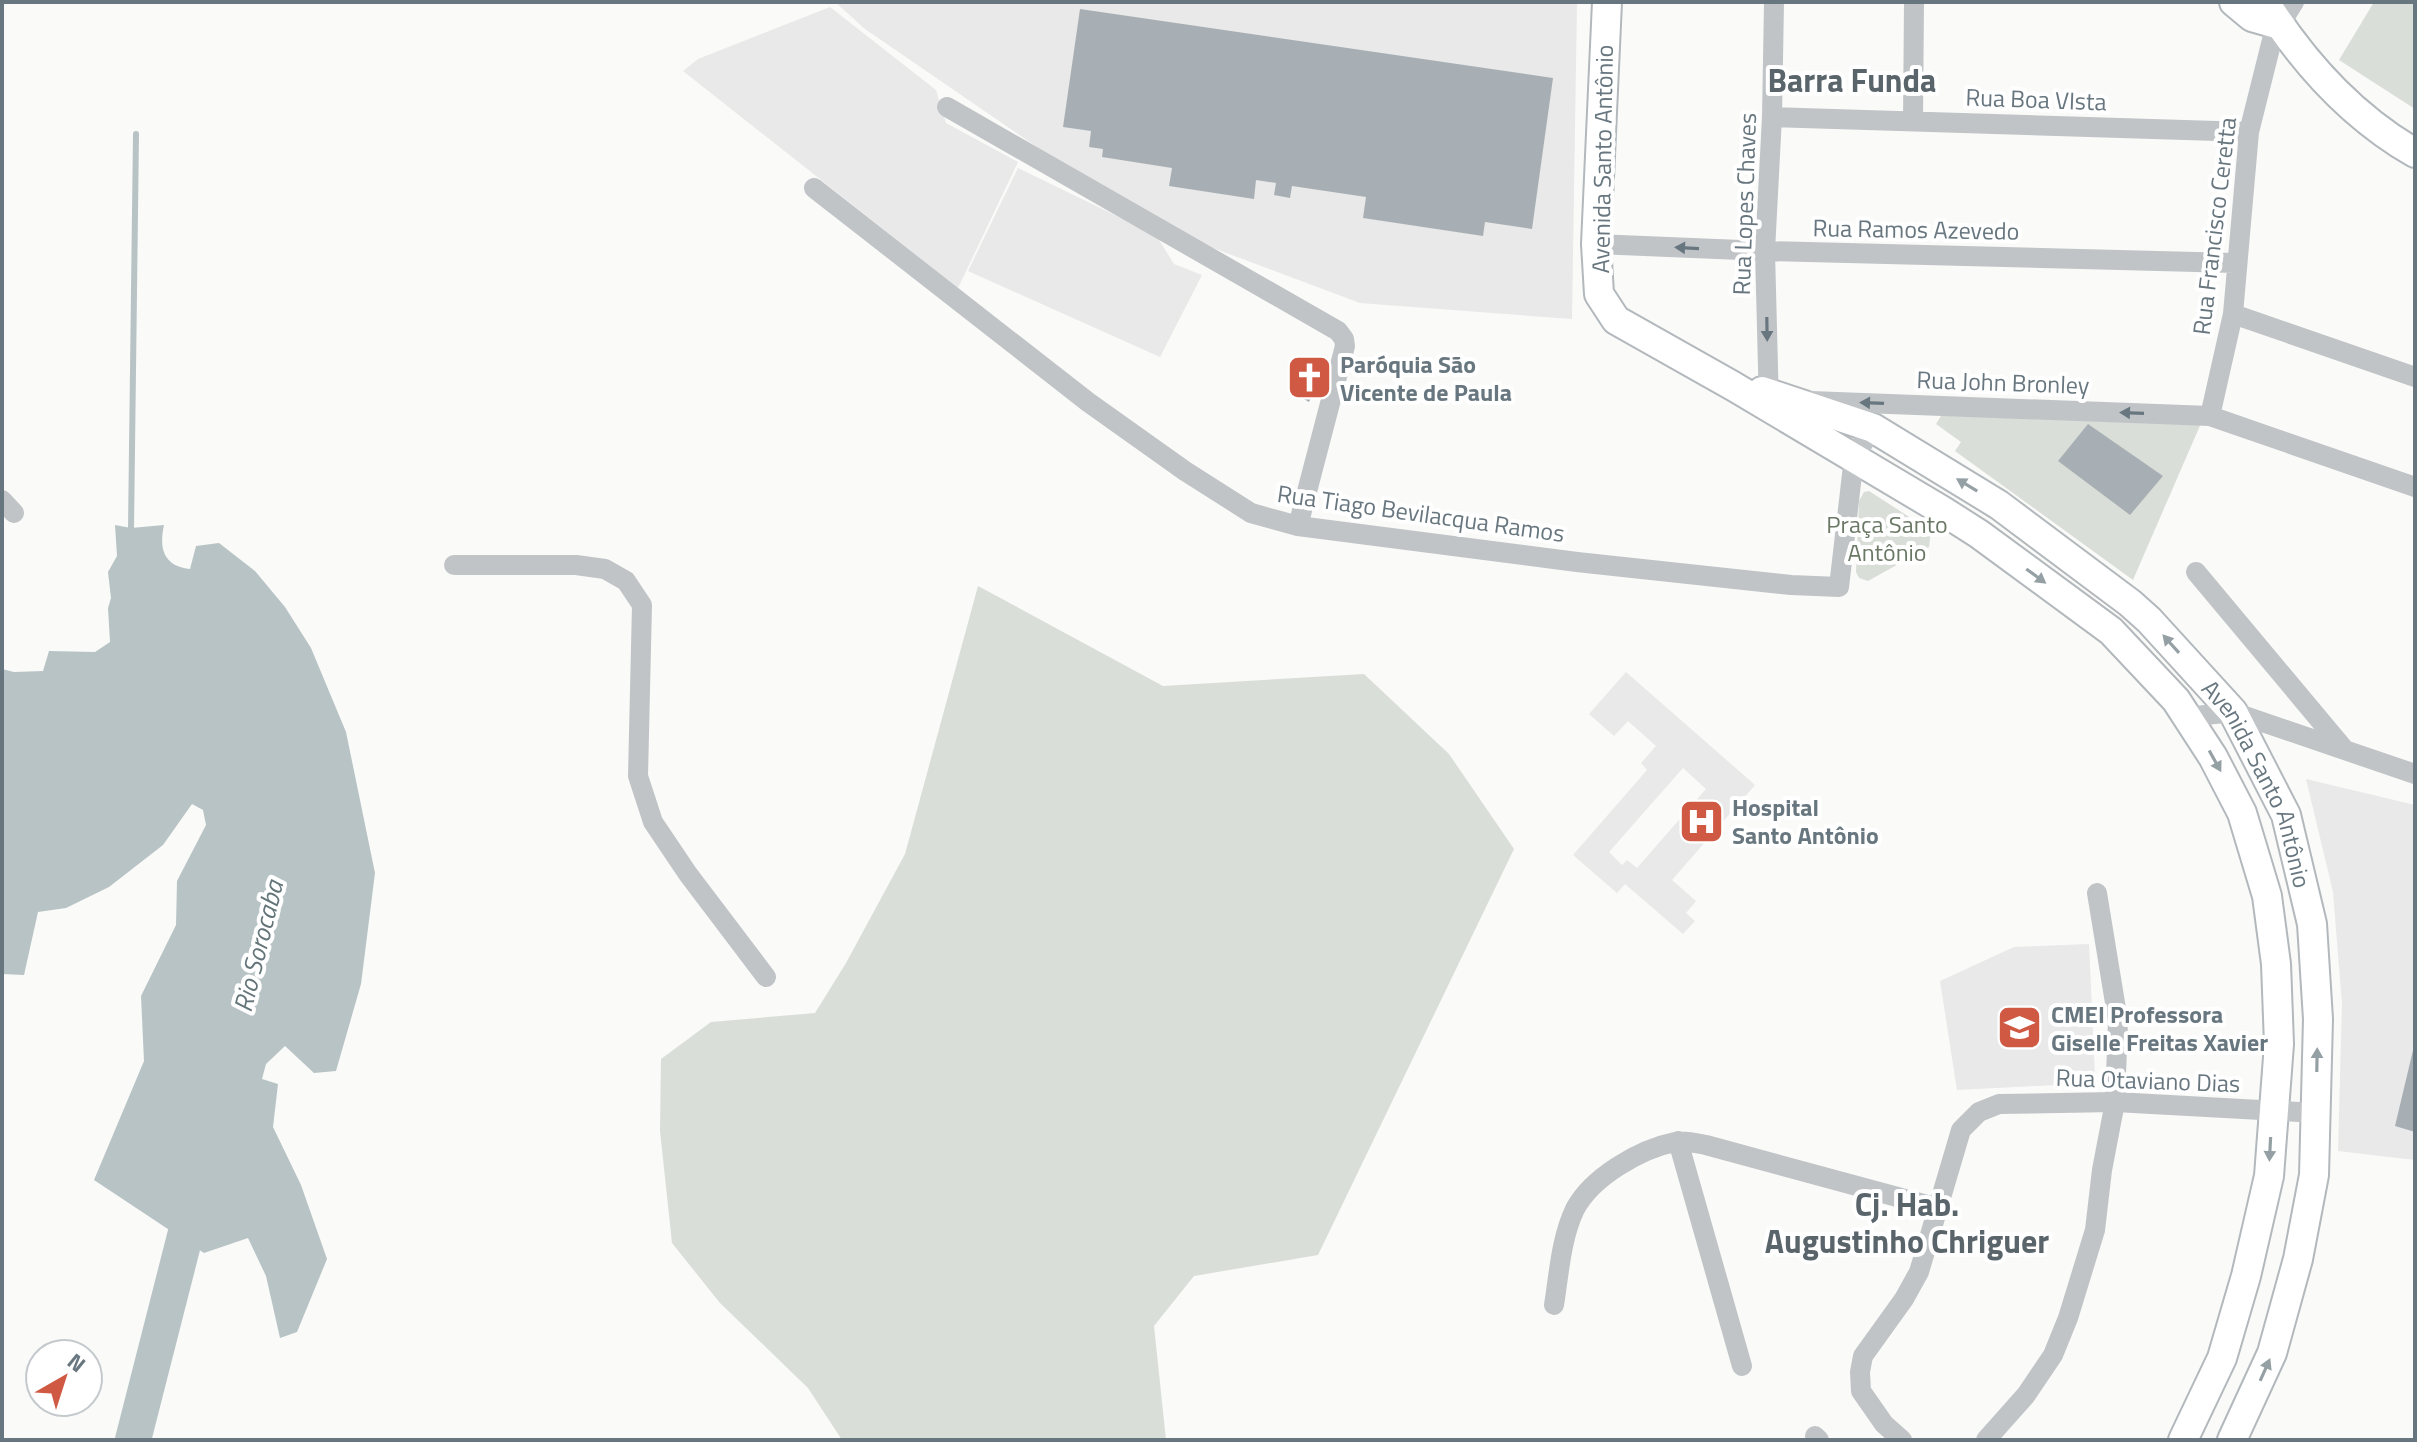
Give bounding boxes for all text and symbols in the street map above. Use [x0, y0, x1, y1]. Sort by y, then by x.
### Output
street label: Avenida Santo Antônio [1582, 44, 1622, 274]
district label: Barra Funda [1768, 56, 1936, 104]
street label: Rua Boa VIsta [1965, 79, 2107, 119]
street label: Rua Lopes Chaves [1723, 112, 1765, 296]
street label: Rua Francisco Ceretta [2183, 115, 2245, 337]
street label: Rua Ramos Azevedo [1812, 209, 2020, 249]
one-way arrow [1674, 241, 1699, 254]
one-way arrow [1761, 317, 1774, 342]
place label: Paróquia São Vicente de Paula [1340, 346, 1512, 410]
church icon: Paróquia São Vicente de Paula [1285, 354, 1333, 402]
street label: Rua John Bronley [1916, 361, 2090, 403]
one-way arrow [1859, 397, 1884, 410]
one-way arrow [2119, 406, 2144, 419]
street label: Rua Tiago Bevilacqua Ramos [1275, 475, 1567, 551]
one-way arrow [1955, 478, 1978, 493]
park label: Praça Santo Antônio [1826, 506, 1948, 570]
one-way arrow [2026, 568, 2047, 583]
one-way arrow [2163, 635, 2180, 655]
street label: Avenida Santo Antônio [2194, 671, 2321, 891]
one-way arrow [2208, 750, 2222, 772]
place label: Hospital Santo Antônio [1732, 789, 1879, 853]
hospital icon: Hospital Santo Antônio [1677, 797, 1725, 845]
water label: Rio Sorocaba [223, 874, 294, 1016]
place label: CMEI Professora Giselle Freitas Xavier [2051, 996, 2268, 1060]
school or university icon: CMEI Professora Giselle Freitas Xavier [1996, 1004, 2044, 1052]
one-way arrow [2311, 1047, 2323, 1072]
street label: Rua Otaviano Dias [2055, 1059, 2241, 1101]
one-way arrow [2263, 1137, 2276, 1162]
district label: Cj. Hab. Augustinho Chriguer [1765, 1180, 2049, 1265]
north arrow [24, 1338, 104, 1418]
text: N [60, 1344, 93, 1380]
one-way arrow [2258, 1358, 2272, 1381]

